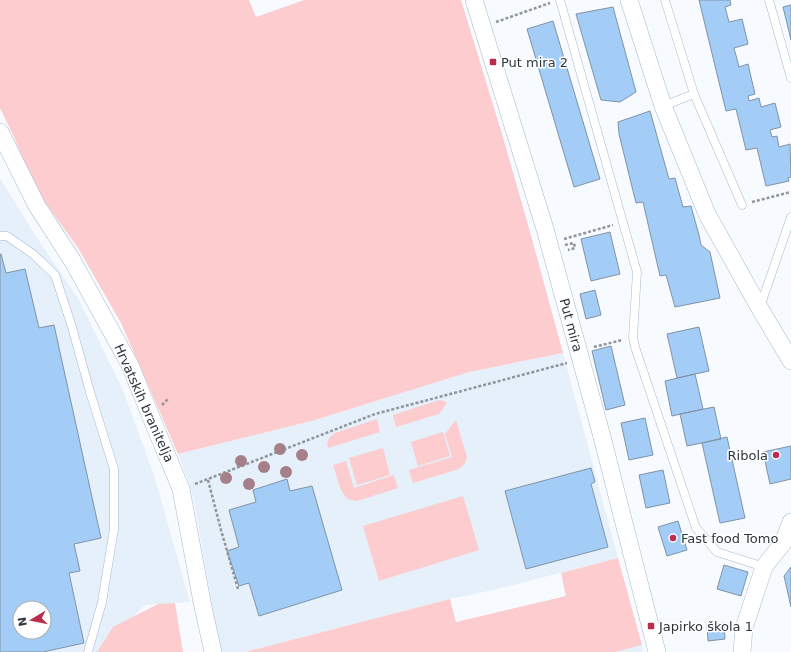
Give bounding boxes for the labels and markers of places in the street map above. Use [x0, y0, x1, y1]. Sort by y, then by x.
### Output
place label: Put mira 2 [501, 55, 568, 70]
marker: Put mira 2 [488, 57, 498, 67]
place label: Ribola [728, 448, 768, 463]
marker: Ribola [771, 450, 781, 460]
place label: Fast food Tomo [681, 531, 778, 546]
marker: Fast food Tomo [668, 533, 678, 543]
place label: Japirko škola 1 [658, 619, 753, 634]
marker: Japirko škola 1 [646, 621, 656, 631]

